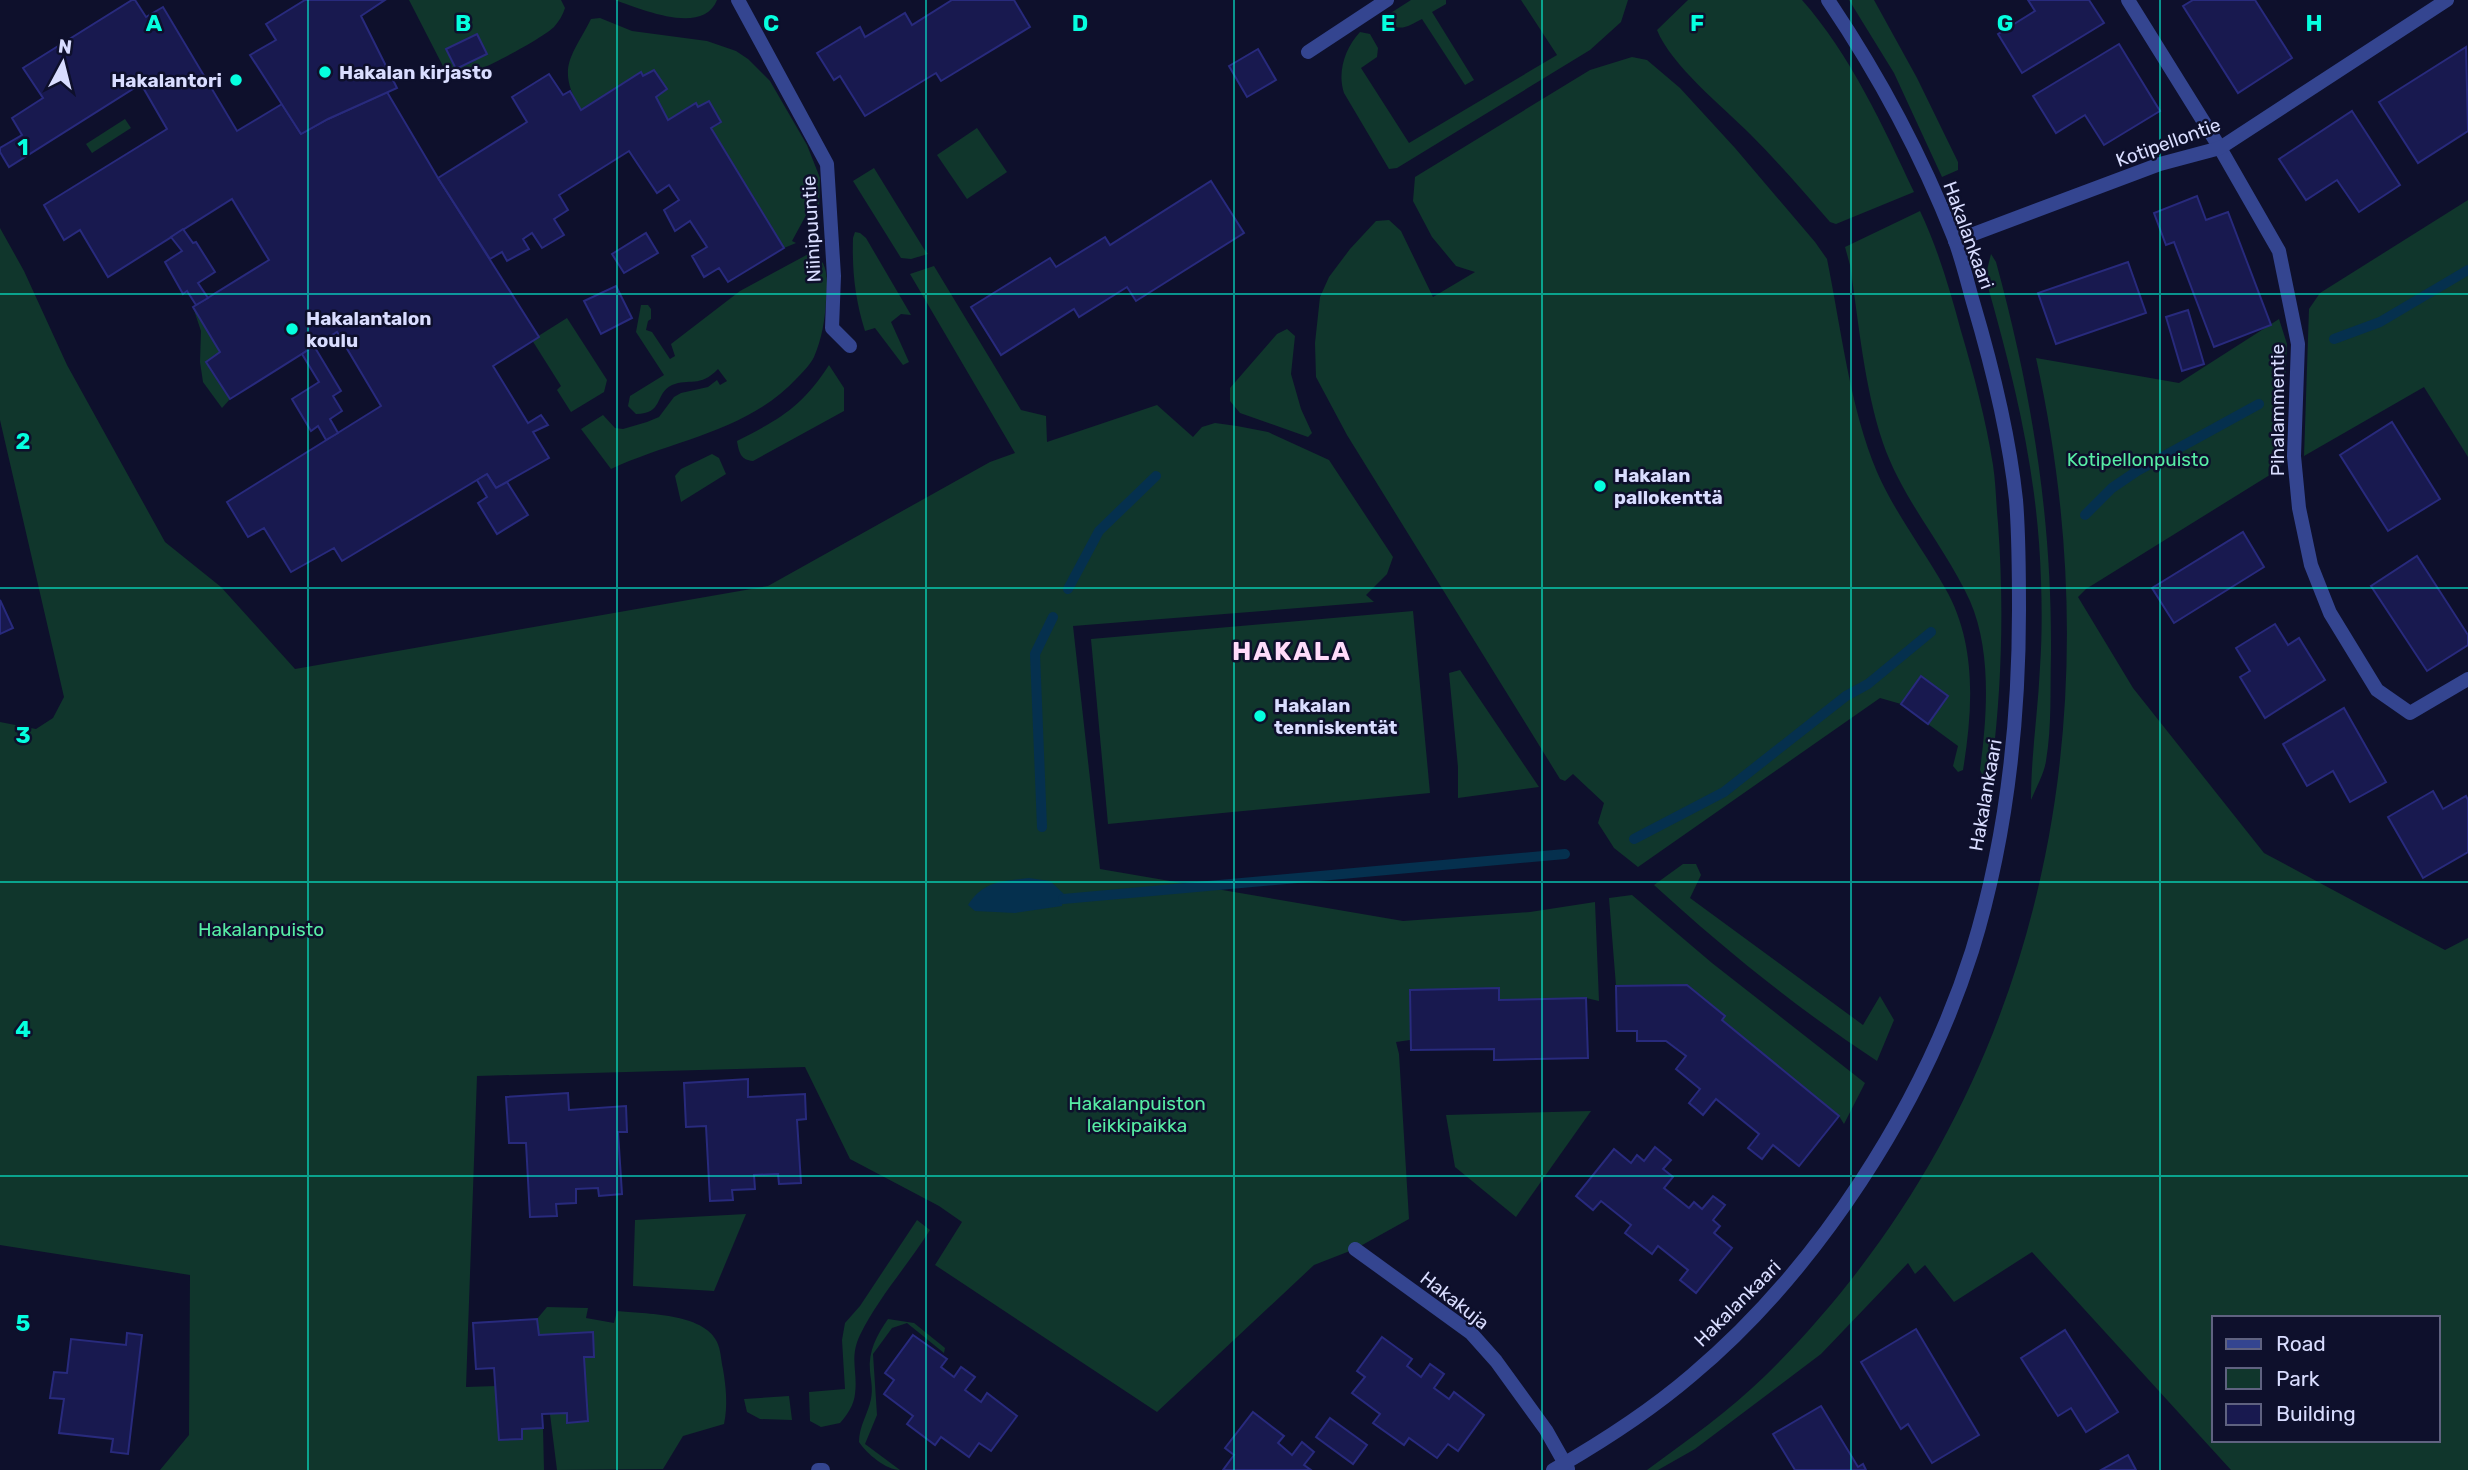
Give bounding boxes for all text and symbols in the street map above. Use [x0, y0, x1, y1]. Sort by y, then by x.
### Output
text: A [146, 9, 163, 37]
text: B [455, 9, 471, 37]
text: C [763, 9, 779, 37]
text: D [1072, 9, 1088, 37]
text: E [1381, 9, 1395, 37]
text: F [1690, 9, 1704, 37]
text: G [1997, 9, 2013, 37]
text: H [2305, 9, 2323, 37]
north arrow [28, 28, 98, 98]
text: N [57, 34, 73, 59]
place label: Hakalan kirjasto [339, 61, 492, 84]
marker: Hakalan kirjasto [317, 64, 333, 80]
place label: Hakalantori [111, 69, 222, 92]
marker: Hakalantori [228, 72, 244, 88]
street label: Kotipellontie [2113, 113, 2224, 172]
text: 1 [17, 133, 29, 161]
street label: Niinipuuntie [797, 175, 826, 283]
street label: Hakalankaari [1938, 178, 1999, 292]
place label: Hakalantalon koulu [306, 307, 432, 352]
marker: Hakalantalon koulu [284, 321, 300, 337]
street label: Pihalammentie [2266, 344, 2289, 476]
text: 2 [16, 427, 30, 455]
park label: Kotipellonpuisto [2067, 448, 2209, 471]
place label: Hakalan pallokenttä [1614, 464, 1723, 509]
marker: Hakalan pallokenttä [1592, 478, 1608, 494]
district label: HAKALA [1232, 636, 1352, 667]
place label: Hakalan tenniskentät [1274, 694, 1398, 739]
marker: Hakalan tenniskentät [1252, 708, 1268, 724]
text: 3 [15, 721, 31, 749]
street label: Hakalankaari [1964, 737, 2007, 853]
park label: Hakalanpuisto [198, 918, 324, 941]
text: 4 [15, 1015, 31, 1043]
park label: Hakalanpuiston leikkipaikka [1068, 1092, 1206, 1137]
street label: Hakalankaari [1689, 1255, 1786, 1352]
street label: Hakakuja [1416, 1266, 1494, 1334]
text: 5 [16, 1309, 31, 1337]
legend [2212, 1316, 2440, 1442]
text: Road [2276, 1331, 2326, 1356]
text: Park [2276, 1366, 2320, 1391]
text: Building [2276, 1401, 2356, 1426]

